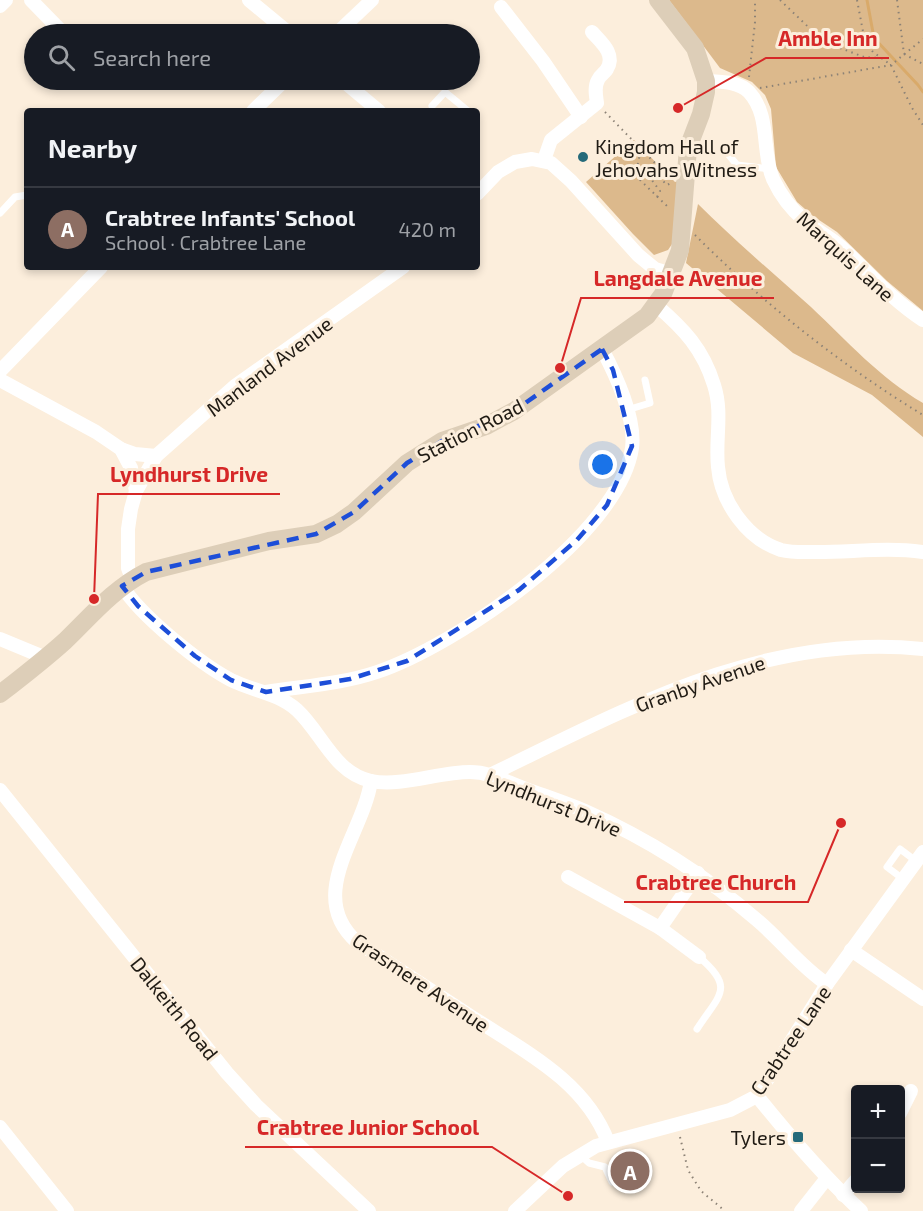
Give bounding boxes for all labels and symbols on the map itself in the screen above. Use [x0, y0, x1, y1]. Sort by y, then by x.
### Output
callout: Amble Inn [766, 19, 889, 58]
text: Amble Inn [778, 25, 878, 50]
place label: Kingdom Hall of Jehovahs Witness [595, 134, 757, 181]
marker: Kingdom Hall of Jehovahs Witness [576, 150, 590, 164]
street label: Marquis Lane [793, 206, 899, 306]
callout: Langdale Avenue [581, 259, 774, 298]
text: Langdale Avenue [594, 265, 763, 290]
street label: Manland Avenue [201, 311, 337, 421]
street label: Station Road [413, 393, 527, 467]
your location [588, 450, 617, 479]
callout: Lyndhurst Drive [98, 455, 280, 494]
text: Lyndhurst Drive [110, 461, 268, 487]
street label: Granby Avenue [632, 650, 768, 716]
street label: Lyndhurst Drive [483, 765, 625, 841]
callout: Crabtree Church [624, 863, 808, 902]
text: Crabtree Church [636, 869, 796, 894]
street label: Grasmere Avenue [348, 927, 494, 1037]
street label: Dalkeith Road [126, 952, 224, 1064]
street label: Crabtree Lane [745, 981, 835, 1099]
callout: Crabtree Junior School [245, 1108, 492, 1147]
text: Crabtree Junior School [257, 1114, 479, 1139]
place label: Tylers [730, 1125, 786, 1149]
marker: Tylers [791, 1130, 805, 1144]
pin: A [610, 1148, 650, 1194]

